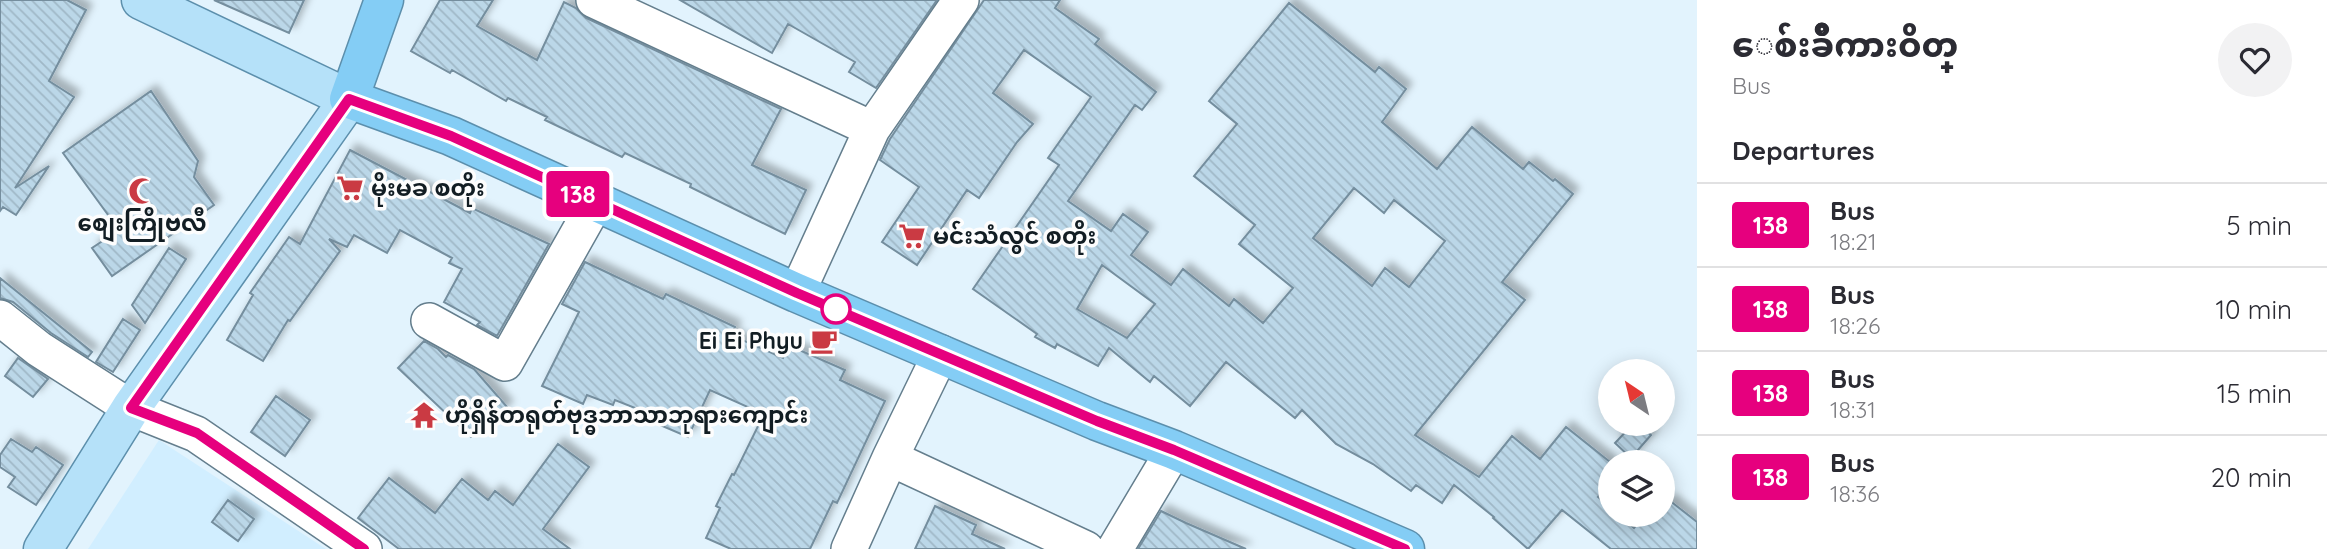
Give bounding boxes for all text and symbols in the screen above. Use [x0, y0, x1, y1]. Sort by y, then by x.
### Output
button: heart [2218, 23, 2292, 97]
text: ေစ်းခ်ဳိကားဝိတ္ [1732, 24, 1958, 65]
text: Bus [1732, 71, 1771, 100]
text: Departures [1732, 134, 1875, 167]
line badge: 138 [538, 171, 618, 217]
place label: မိုးမခ စတိုး [371, 172, 485, 207]
supermarket icon: မိုးမခ စတိုး [335, 173, 365, 203]
mosque icon: စျေးကြိုဗလီ [127, 176, 157, 206]
text: 138 [560, 179, 596, 209]
text: Bus [1830, 194, 1875, 227]
place label: စျေးကြိုဗလီ [77, 207, 207, 243]
text: 5 min [2226, 209, 2292, 242]
text: 138 [1753, 210, 1788, 240]
place label: မင်းသံလွင် စတိုး [933, 220, 1096, 255]
supermarket icon: မင်းသံလွင် စတိုး [897, 221, 927, 251]
text: 18:21 [1830, 227, 1876, 256]
text: Bus [1830, 278, 1875, 311]
text: 10 min [2216, 293, 2292, 326]
unlabelled marker [821, 294, 851, 324]
text: 138 [1753, 294, 1788, 324]
text: 18:26 [1830, 311, 1880, 340]
place label: Ei Ei Phyu [699, 326, 803, 355]
cafe icon: Ei Ei Phyu [809, 326, 839, 356]
north arrow [1598, 359, 1675, 436]
map controls [1598, 359, 1675, 527]
text: Bus [1830, 362, 1875, 395]
text: 15 min [2217, 377, 2292, 410]
text: 138 [1753, 378, 1788, 408]
text: 18:31 [1830, 395, 1876, 424]
place label: ဟိုရှိန်တရုတ်ဗုဒ္ဓဘာသာဘုရားကျောင်း [445, 399, 808, 435]
temple icon: ဟိုရှိန်တရုတ်ဗုဒ္ဓဘာသာဘုရားကျောင်း [409, 400, 439, 430]
text: Bus [1830, 446, 1875, 479]
button: layers [1598, 450, 1675, 527]
text: 20 min [2211, 461, 2292, 494]
text: 138 [1753, 462, 1788, 492]
text: 18:36 [1830, 479, 1880, 508]

